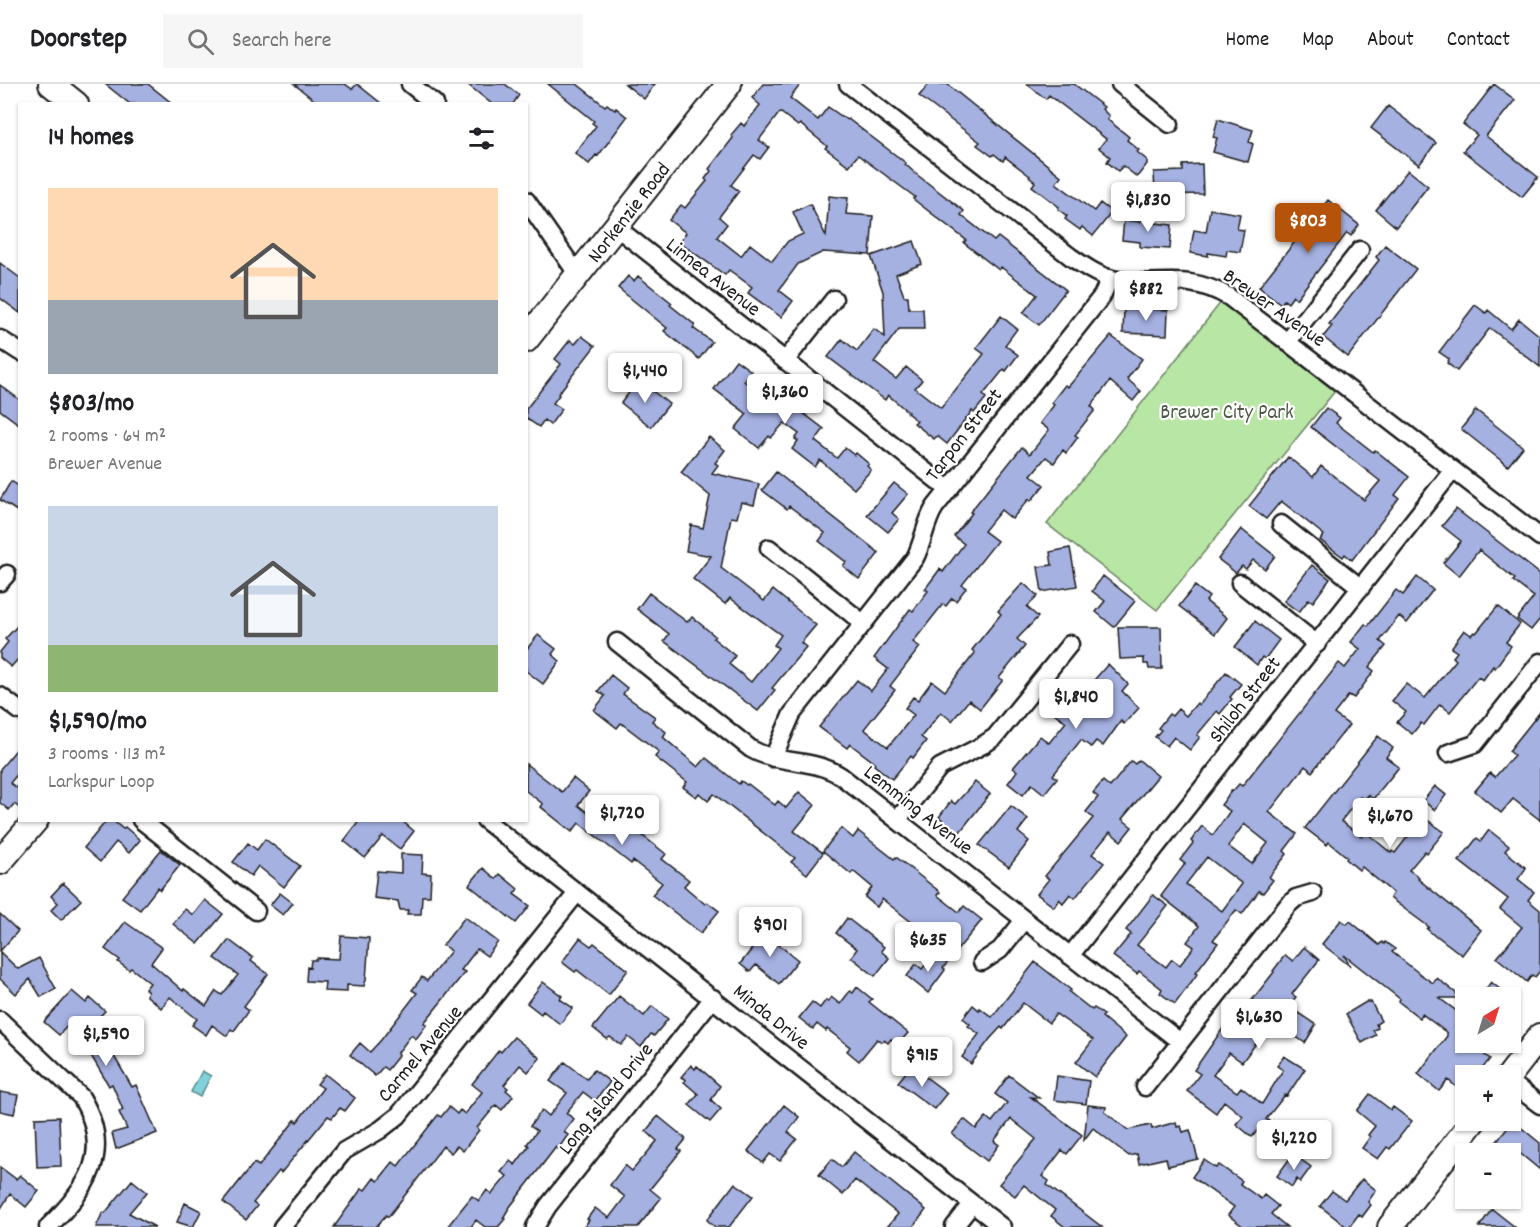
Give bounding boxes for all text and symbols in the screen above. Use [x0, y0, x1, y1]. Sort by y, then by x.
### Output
search box [163, 14, 583, 68]
text: Doorstep [30, 21, 127, 61]
icon: search [184, 25, 217, 58]
text: Search here [232, 26, 332, 57]
text: Home [1225, 26, 1269, 56]
text: Map [1302, 26, 1334, 56]
text: About [1367, 26, 1414, 56]
text: Contact [1447, 26, 1510, 56]
text: 14 homes [48, 120, 134, 157]
icon: filters [465, 122, 498, 155]
street label: Norkenzie Road [582, 157, 679, 270]
pin: $1,830 [1099, 182, 1197, 233]
text: $1,830 [1125, 187, 1171, 215]
pin: $803 [1272, 203, 1344, 254]
text: $803 [1289, 208, 1327, 236]
icon: home [219, 227, 327, 335]
street label: Linnea Avenue [658, 232, 766, 325]
street label: Brewer Avenue [1216, 263, 1331, 356]
pin: $882 [1110, 271, 1182, 322]
text: $882 [1129, 276, 1163, 304]
pin: $1,440 [596, 353, 694, 404]
text: $1,440 [622, 358, 668, 386]
pin: $1,360 [736, 374, 834, 425]
text: $1,360 [761, 379, 809, 407]
street label: Tarpon Street [919, 383, 1011, 489]
text: $803/mo [48, 386, 134, 423]
park label: Brewer City Park [1160, 399, 1294, 429]
text: 2 rooms · 64 m² [48, 423, 166, 451]
text: Brewer Avenue [48, 451, 162, 479]
icon: home [219, 545, 327, 653]
street label: Shiloh Street [1203, 651, 1290, 750]
pin: $1,840 [1027, 679, 1125, 730]
text: $1,840 [1053, 684, 1099, 712]
text: $1,590/mo [48, 704, 147, 741]
text: 3 rooms · 113 m² [48, 741, 166, 769]
street label: Lemming Avenue [856, 759, 978, 864]
text: Larkspur Loop [48, 769, 155, 797]
pin: $1,720 [573, 795, 671, 846]
pin: $1,670 [1341, 798, 1439, 849]
text: $1,720 [599, 800, 645, 828]
text: $1,670 [1367, 803, 1413, 831]
pin: $901 [734, 907, 806, 958]
text: $901 [753, 912, 787, 940]
pin: $635 [892, 922, 964, 973]
text: $635 [909, 927, 947, 955]
street label: Minda Drive [725, 978, 815, 1059]
north arrow [1455, 987, 1521, 1053]
map controls [1455, 987, 1521, 1209]
pin: $1,630 [1210, 999, 1308, 1050]
street label: Carmel Avenue [372, 1000, 471, 1110]
text: $1,630 [1235, 1004, 1283, 1032]
pin: $1,590 [57, 1016, 155, 1067]
text: $1,590 [82, 1021, 130, 1049]
street label: Long Island Drive [553, 1037, 662, 1162]
pin: $915 [886, 1037, 958, 1088]
text: $915 [906, 1042, 938, 1070]
button: + [1455, 1065, 1521, 1131]
pin: $1,220 [1245, 1120, 1343, 1171]
text: $1,220 [1271, 1125, 1317, 1153]
button: − [1455, 1143, 1521, 1209]

